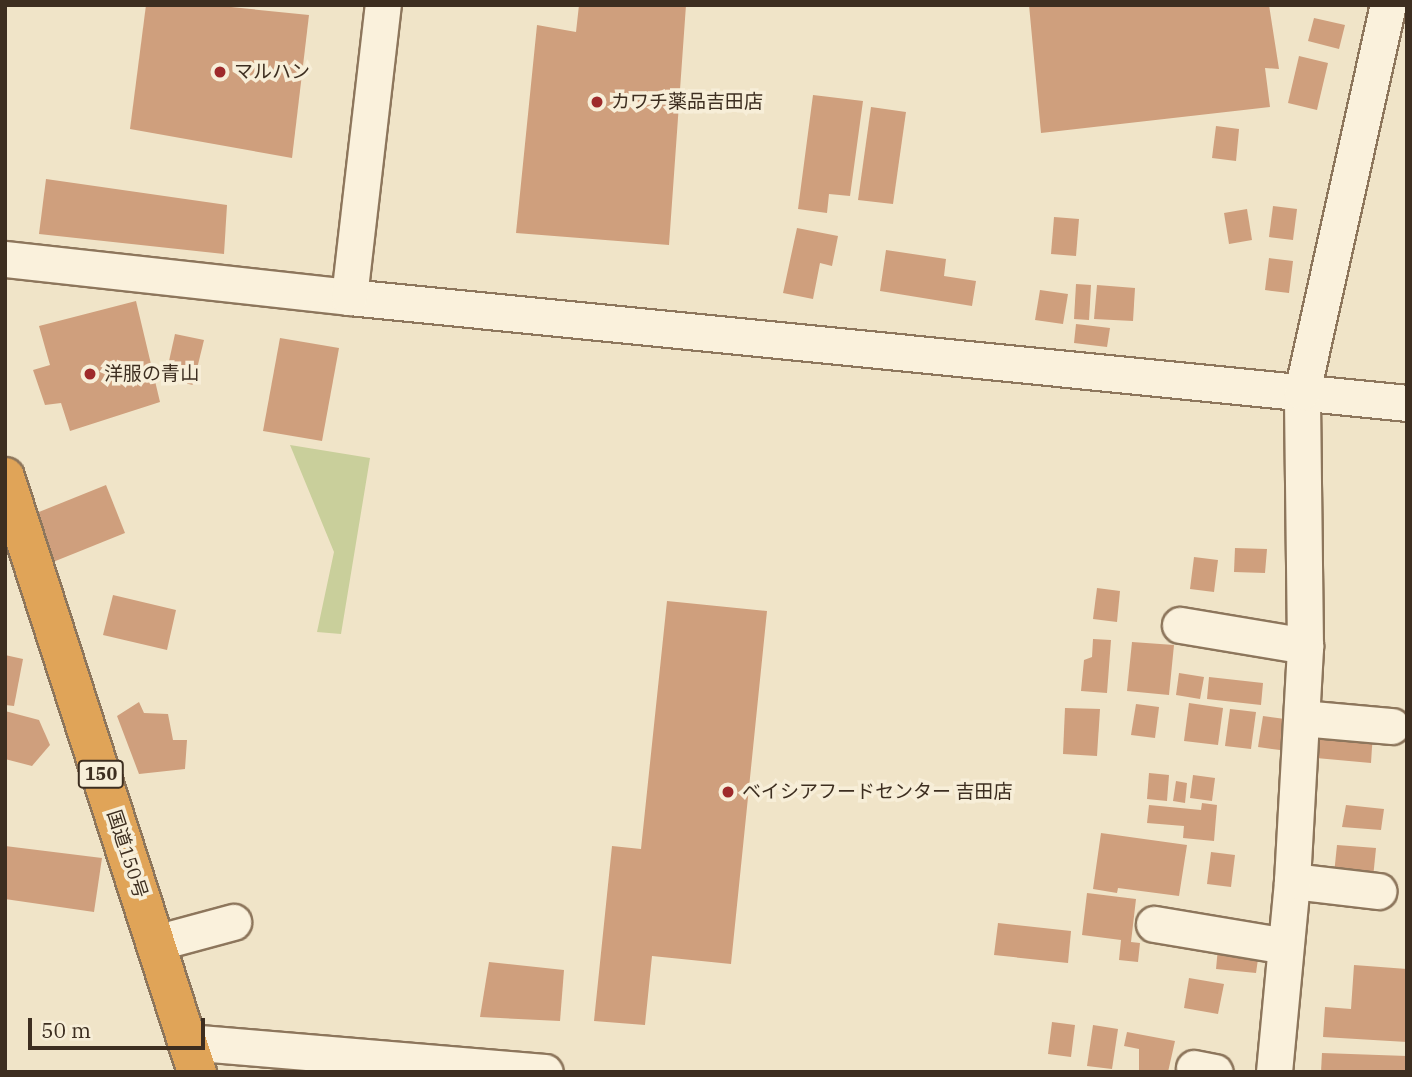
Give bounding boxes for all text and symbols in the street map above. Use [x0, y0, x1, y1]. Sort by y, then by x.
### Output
place label: マルハン [234, 61, 310, 83]
marker: マルハン [212, 64, 228, 80]
place label: カワチ薬品吉田店 [611, 91, 763, 113]
marker: カワチ薬品吉田店 [589, 94, 605, 110]
place label: 洋服の青山 [104, 363, 199, 385]
marker: 洋服の青山 [82, 366, 98, 382]
road number: 150 [76, 760, 126, 788]
place label: ベイシアフードセンター 吉田店 [742, 781, 1012, 803]
marker: ベイシアフードセンター 吉田店 [720, 784, 736, 800]
street label: 国道150号 [102, 807, 152, 901]
scale bar [32, 1004, 208, 1048]
text: 50 m [41, 1016, 91, 1044]

